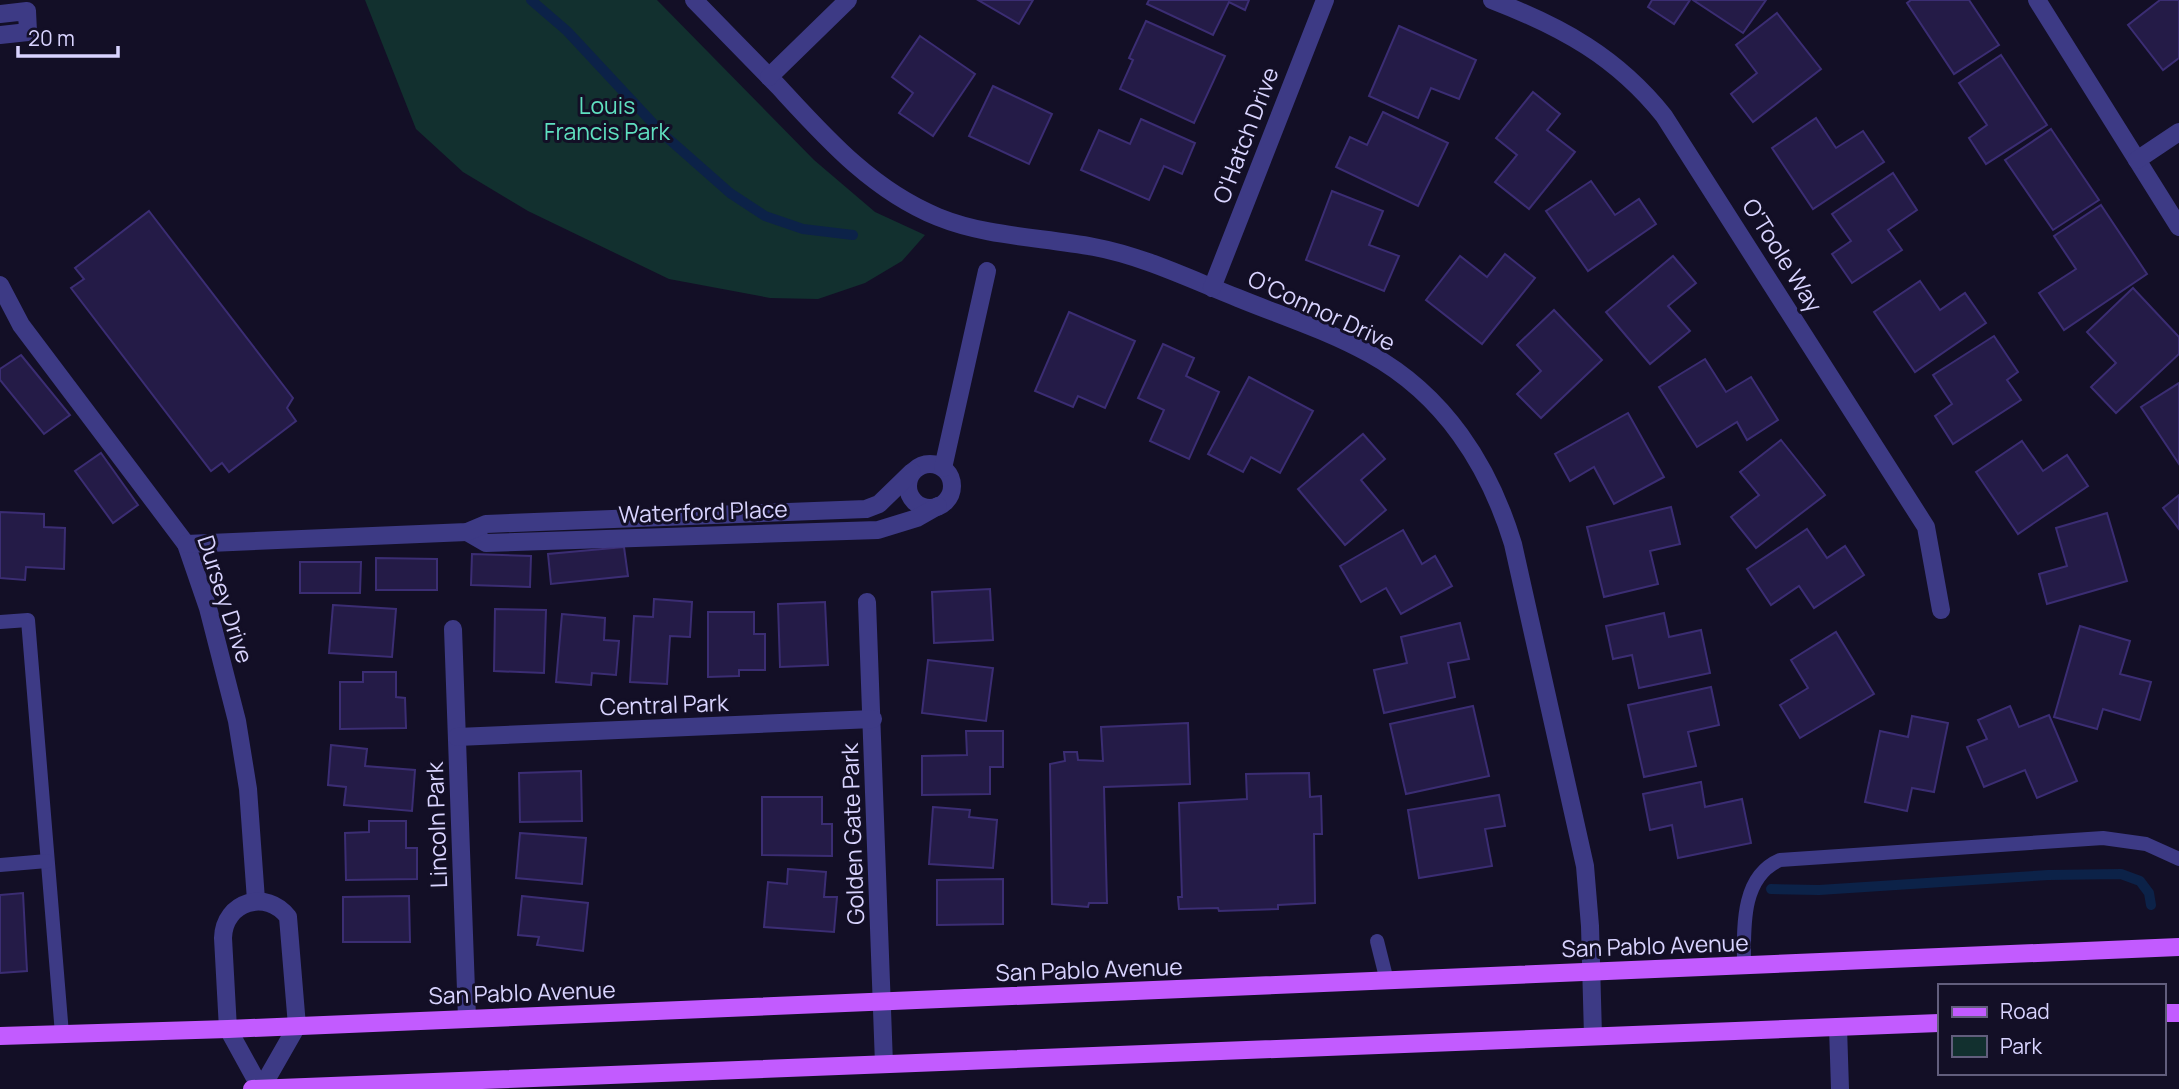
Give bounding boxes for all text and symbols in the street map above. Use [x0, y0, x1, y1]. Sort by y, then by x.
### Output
scale bar [18, 14, 117, 58]
text: 20 m [28, 24, 75, 52]
street label: O'Hatch Drive [1204, 62, 1286, 208]
park label: Louis Francis Park [544, 89, 671, 147]
street label: O'Toole Way [1735, 192, 1831, 318]
street label: O'Connor Drive [1243, 262, 1401, 358]
street label: Waterford Place [618, 492, 788, 530]
street label: Dursey Drive [190, 531, 262, 667]
street label: Central Park [599, 686, 730, 722]
street label: Golden Gate Park [833, 742, 871, 925]
street label: Lincoln Park [418, 761, 454, 889]
street label: San Pablo Avenue [1561, 926, 1749, 964]
street label: San Pablo Avenue [995, 950, 1183, 988]
street label: San Pablo Avenue [428, 973, 616, 1011]
legend [1938, 984, 2165, 1075]
text: Road [2000, 997, 2050, 1025]
text: Park [2000, 1032, 2042, 1060]

